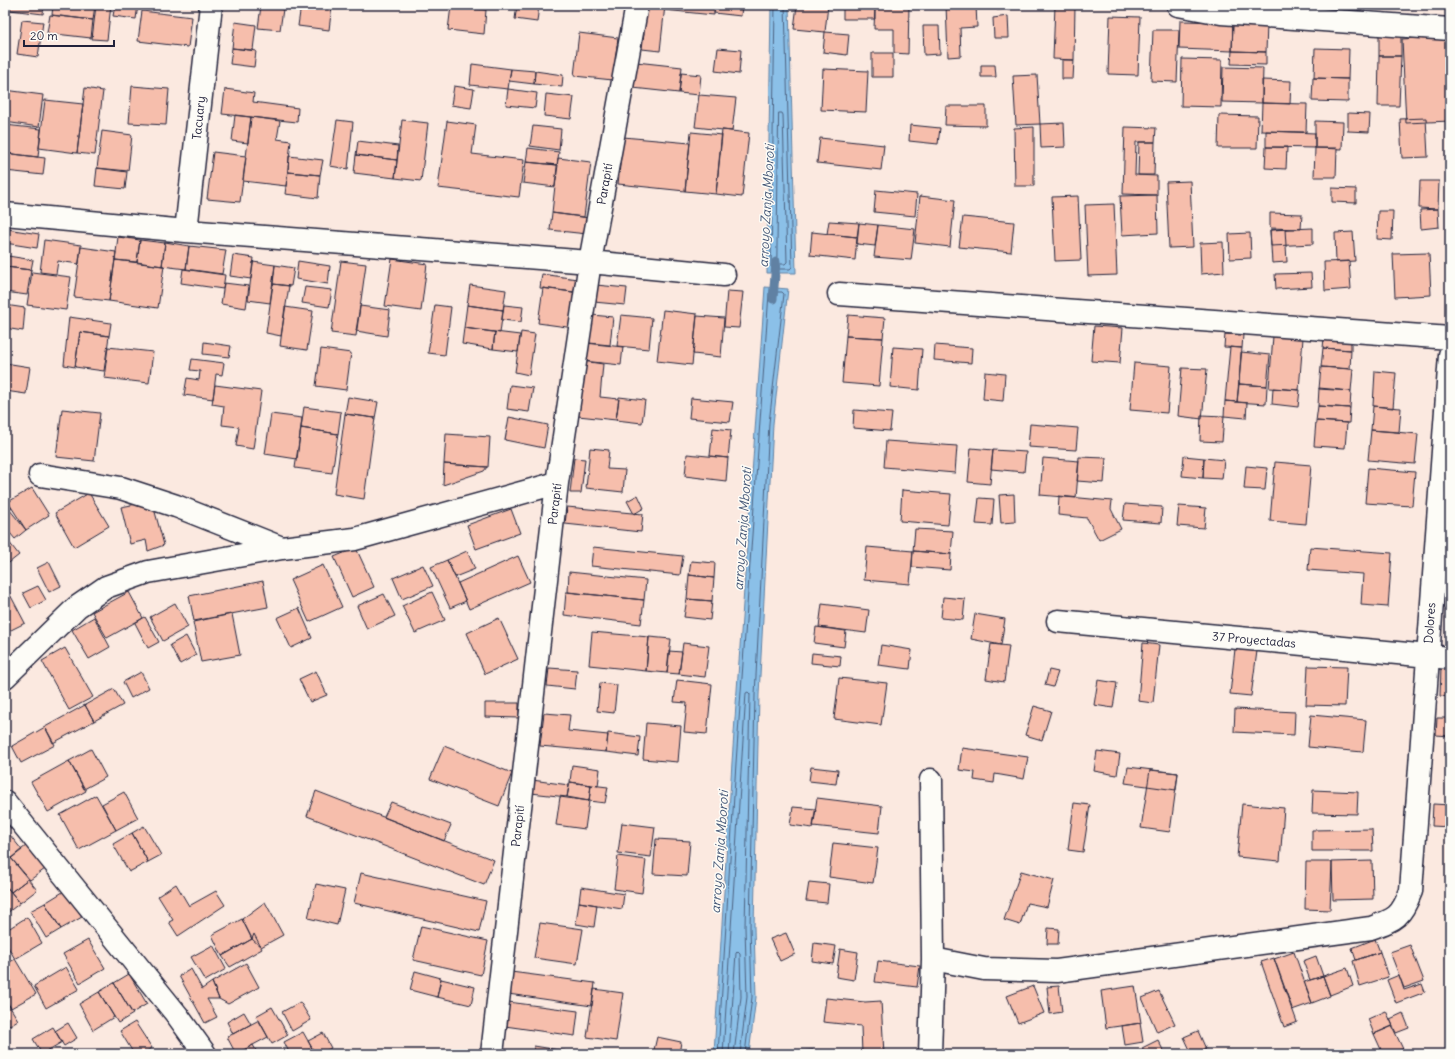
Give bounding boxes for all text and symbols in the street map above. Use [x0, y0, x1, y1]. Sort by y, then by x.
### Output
scale bar [24, 22, 114, 48]
text: 20 m [30, 28, 58, 43]
street label: Tacuary [189, 95, 208, 141]
water label: arroyo Zanja Mboroti [755, 142, 778, 268]
street label: Parapití [594, 162, 616, 206]
water label: arroyo Zanja Mboroti [730, 465, 755, 591]
street label: Parapití [545, 482, 565, 526]
street label: Dolores [1421, 602, 1438, 644]
street label: 37 Proyectadas [1212, 628, 1296, 651]
water label: arroyo Zanja Mboroti [707, 788, 732, 914]
street label: Parapití [508, 804, 527, 847]

